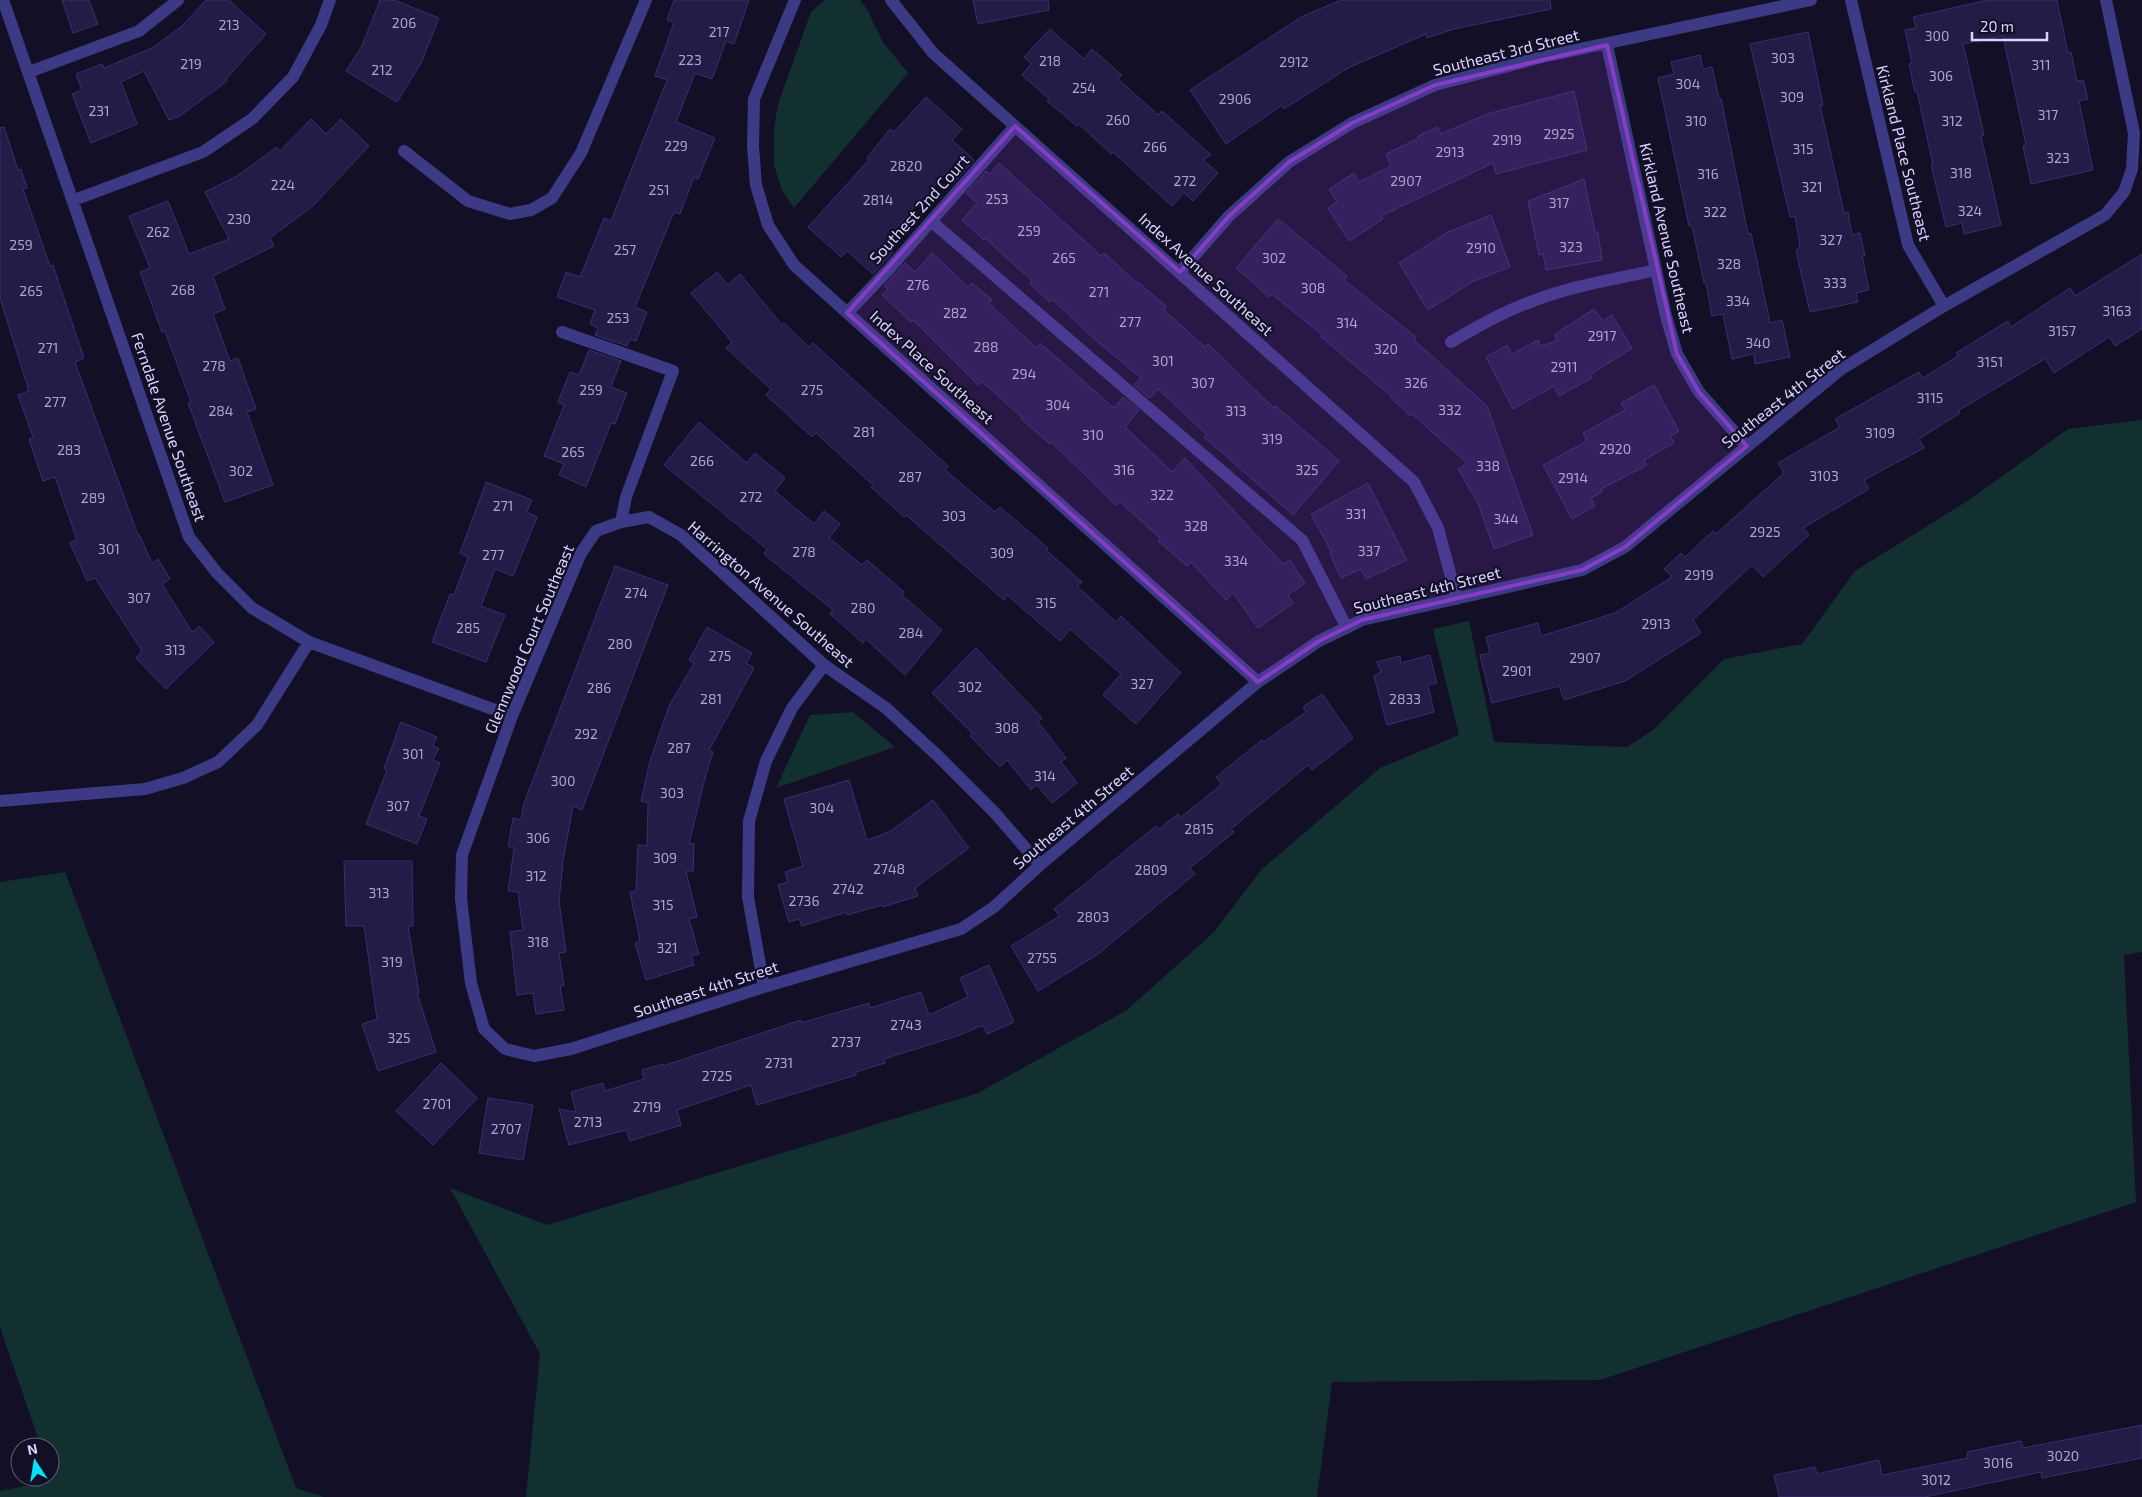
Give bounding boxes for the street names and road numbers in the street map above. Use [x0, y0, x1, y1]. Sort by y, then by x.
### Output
street label: Southeast 3rd Street [1431, 24, 1581, 79]
street label: Kirkland Place Southeast [1873, 63, 1936, 243]
street label: Kirkland Avenue Southeast [1636, 141, 1699, 335]
street label: Southest 2nd Court [865, 150, 972, 267]
street label: Index Avenue Southeast [1135, 208, 1277, 339]
street label: Index Place Southeast [866, 306, 998, 427]
street label: Ferndale Avenue Southeast [128, 330, 211, 524]
street label: Southeast 4th Street [1717, 344, 1848, 452]
street label: Harrington Avenue Southeast [685, 516, 858, 671]
street label: Glennwood Court Southeast [480, 541, 577, 736]
street label: Southeast 4th Street [1351, 562, 1502, 617]
street label: Southeast 4th Street [1009, 761, 1137, 872]
street label: Southeast 4th Street [631, 956, 781, 1021]

